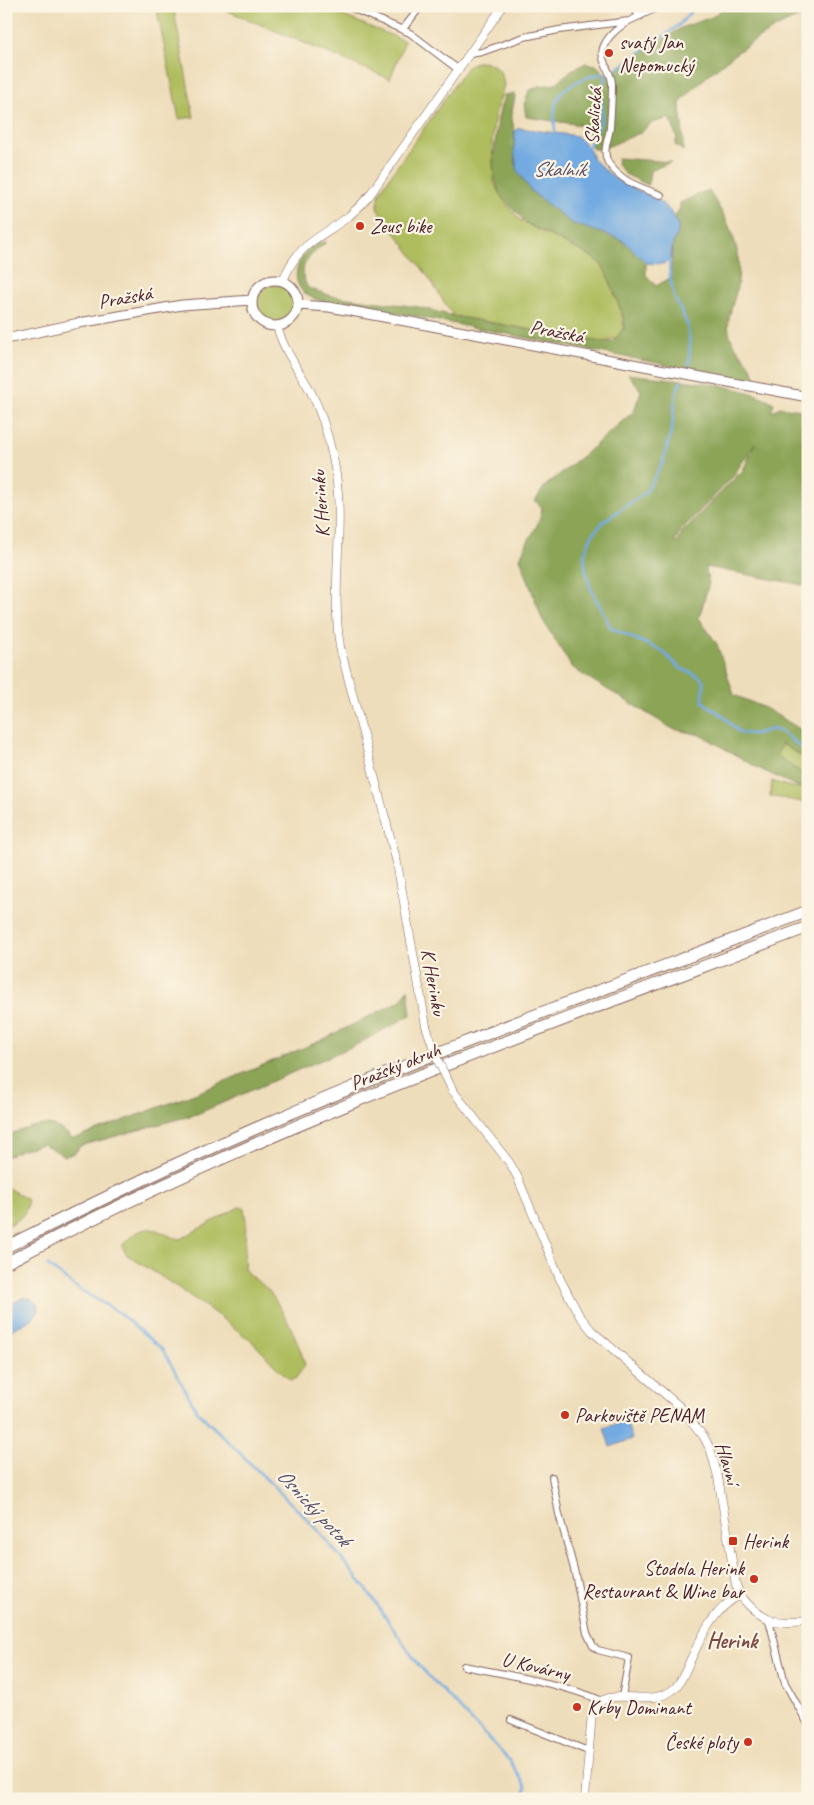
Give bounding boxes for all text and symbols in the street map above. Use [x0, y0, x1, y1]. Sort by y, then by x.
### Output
place label: svatý Jan Nepomucký [619, 30, 696, 78]
marker: svatý Jan Nepomucký [603, 47, 615, 59]
street label: Skalická [579, 85, 608, 145]
water label: Skalník [533, 156, 588, 182]
place label: Zeus bike [370, 214, 433, 239]
marker: Zeus bike [354, 220, 366, 232]
street label: Pražská [96, 280, 156, 315]
street label: Pražská [528, 314, 588, 349]
street label: K Herinku [306, 468, 335, 538]
street label: K Herinku [415, 947, 452, 1019]
street label: Pražský okruh [346, 1037, 445, 1096]
place label: Parkoviště PENAM [575, 1403, 706, 1428]
marker: Parkoviště PENAM [559, 1409, 571, 1421]
street label: Hlavní [710, 1439, 747, 1491]
water label: Osnický potok [272, 1463, 359, 1554]
place label: Herink [743, 1529, 790, 1554]
marker: Herink [727, 1535, 739, 1547]
place label: Stodola Herink Restaurant & Wine bar [582, 1556, 746, 1604]
marker: Stodola Herink Restaurant & Wine bar [748, 1573, 760, 1585]
district label: Herink [707, 1627, 759, 1655]
street label: U Kovárny [499, 1647, 574, 1687]
place label: Krby Dominant [587, 1695, 693, 1720]
marker: Krby Dominant [571, 1701, 583, 1713]
place label: České ploty [665, 1730, 740, 1755]
marker: České ploty [742, 1736, 754, 1748]

